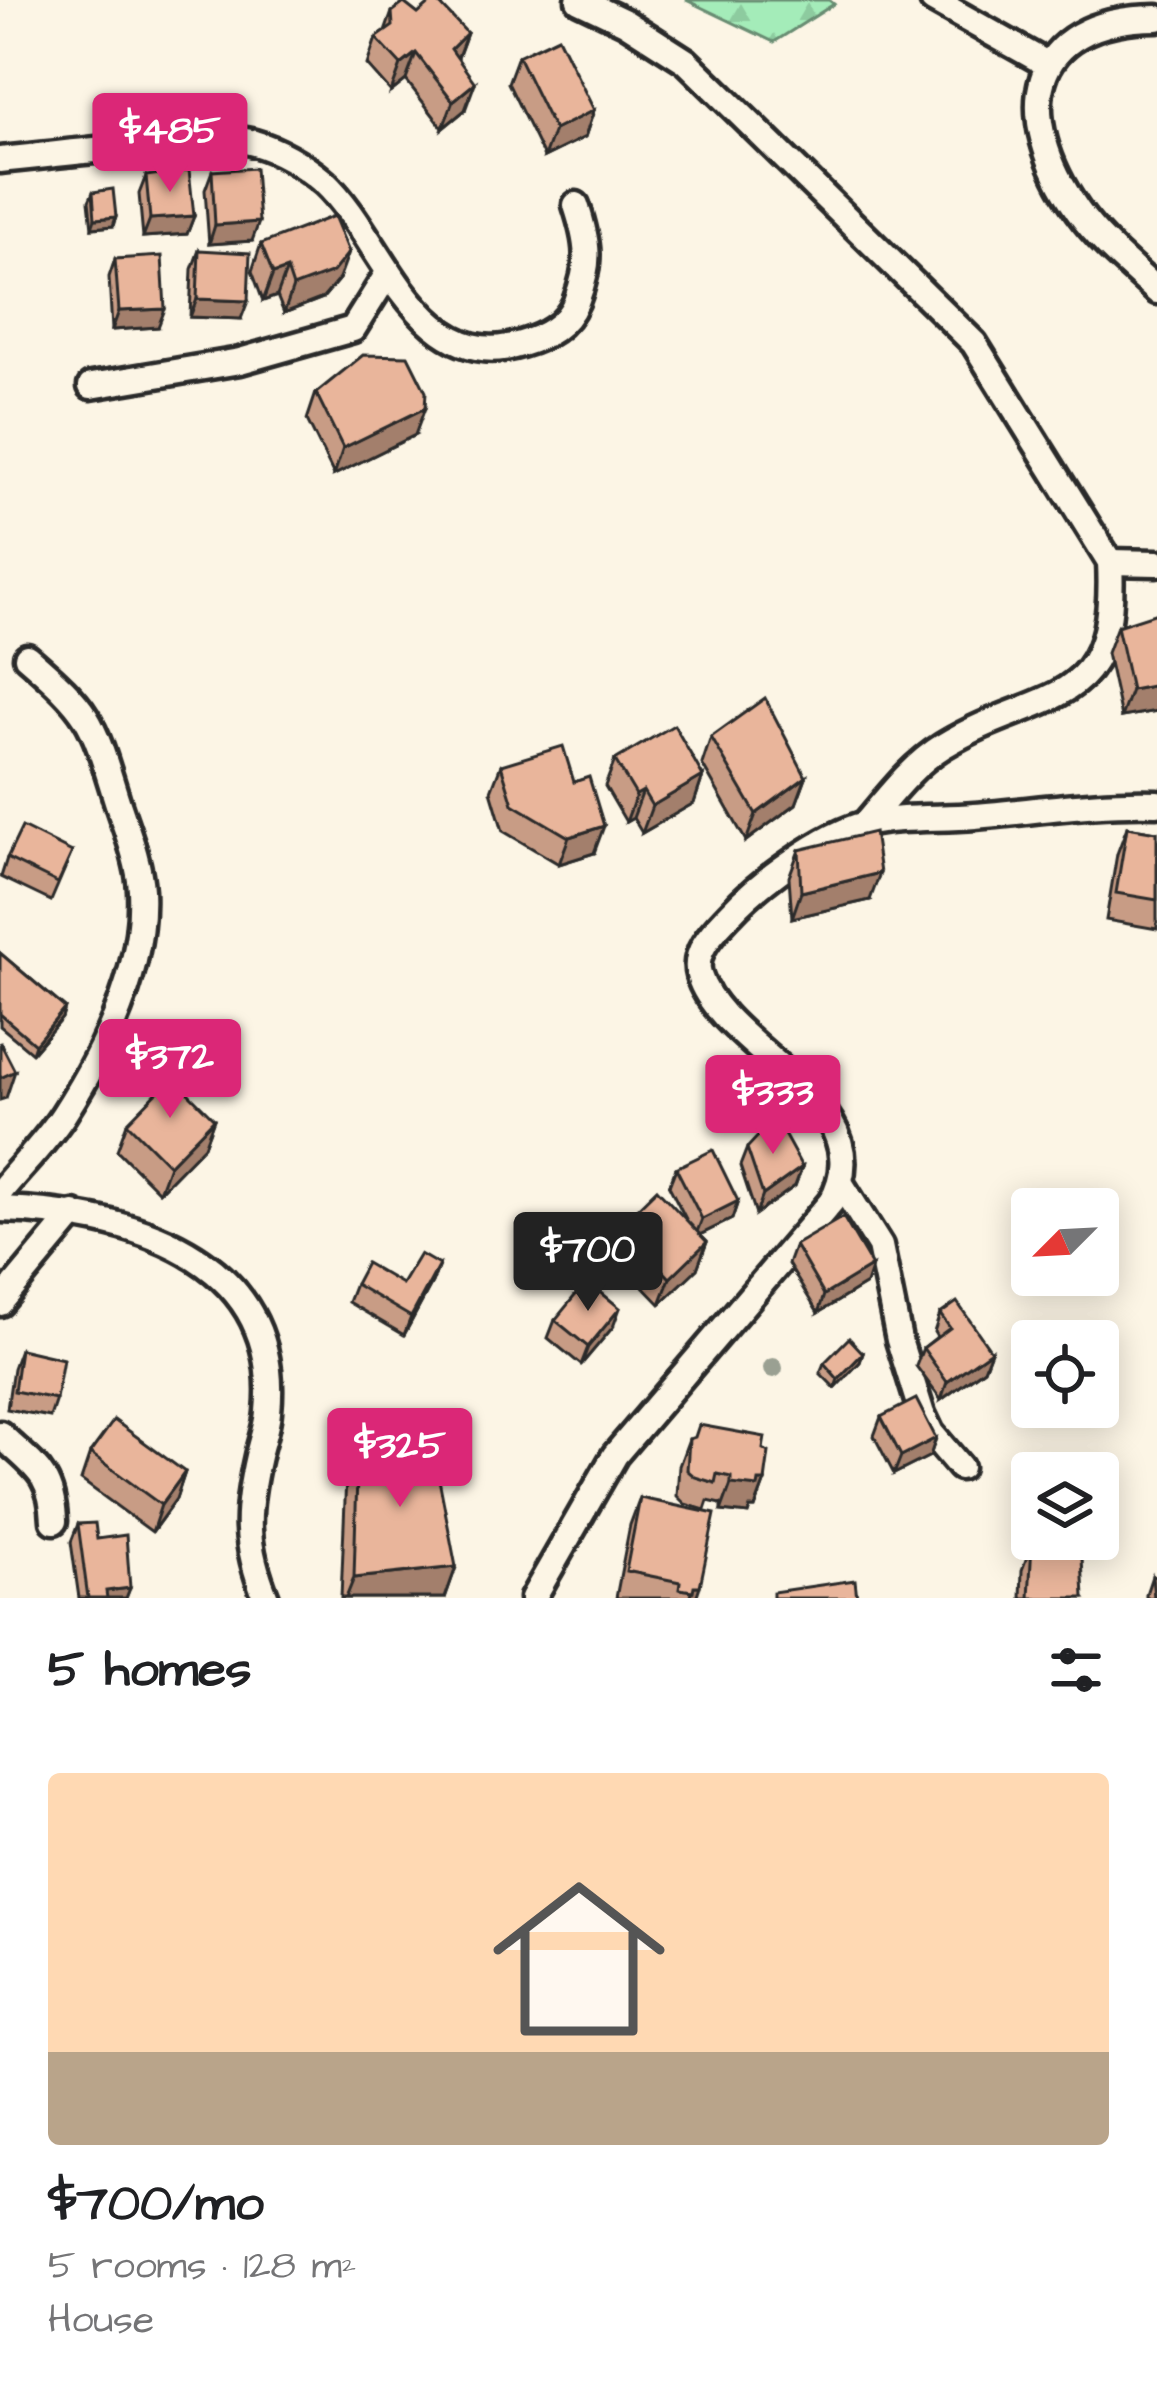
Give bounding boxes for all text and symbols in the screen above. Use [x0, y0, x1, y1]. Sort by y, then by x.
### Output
pin: $485 [99, 93, 241, 195]
text: $485 [119, 105, 221, 159]
pin: $372 [99, 1019, 241, 1121]
text: $372 [126, 1031, 214, 1085]
pin: $333 [702, 1055, 844, 1157]
text: $333 [732, 1067, 814, 1121]
north arrow [1011, 1188, 1119, 1296]
map controls [1011, 1188, 1119, 1560]
pin: $700 [517, 1212, 659, 1314]
text: $700 [541, 1224, 635, 1278]
button: locate [1011, 1320, 1119, 1428]
pin: $325 [329, 1408, 471, 1510]
text: $325 [354, 1420, 446, 1474]
button: layers [1011, 1452, 1119, 1560]
text: 5 homes [48, 1635, 251, 1706]
icon: filters [1043, 1637, 1109, 1703]
icon: home [471, 1851, 687, 2067]
text: $700/mo [48, 2169, 264, 2240]
text: 5 rooms · 128 m² [48, 2240, 356, 2294]
text: House [48, 2294, 154, 2348]

